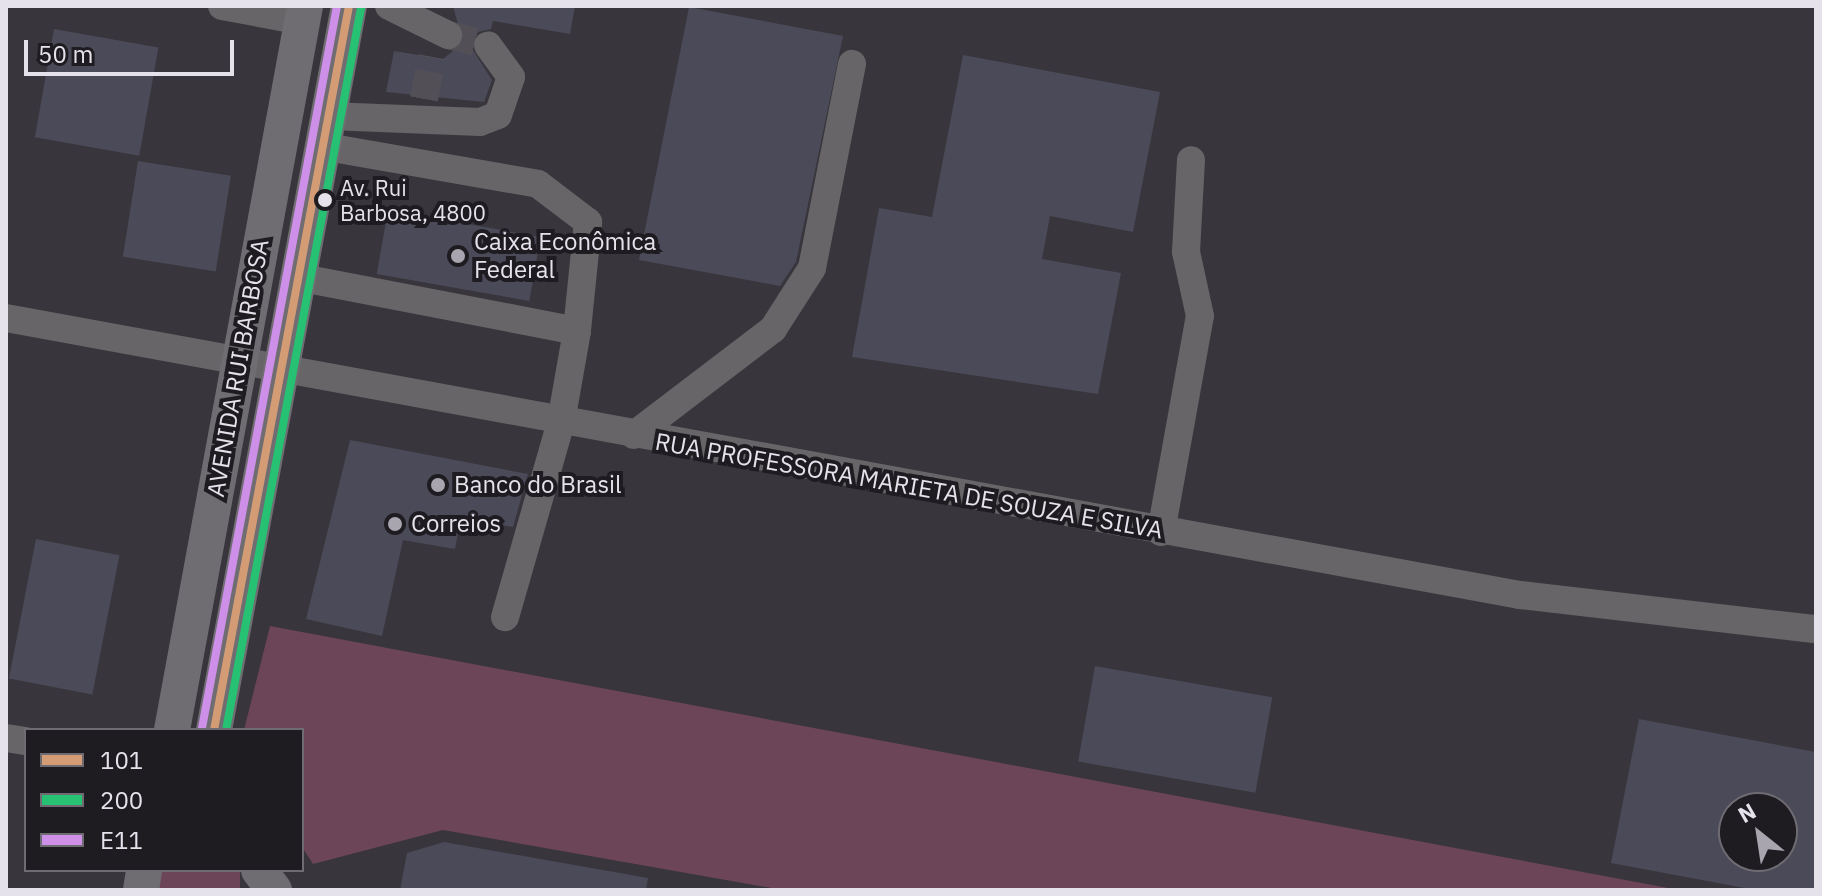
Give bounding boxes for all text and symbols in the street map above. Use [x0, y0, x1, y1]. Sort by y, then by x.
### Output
scale bar [28, 24, 238, 74]
text: 50 m [38, 38, 93, 70]
place label: Av. Rui Barbosa, 4800 [340, 174, 486, 226]
marker: Av. Rui Barbosa, 4800 [317, 192, 333, 208]
place label: Caixa Econômica Federal [474, 228, 656, 284]
street label: AVENIDA RUI BARBOSA [201, 237, 275, 499]
marker: Caixa Econômica Federal [449, 247, 467, 265]
street label: RUA PROFESSORA MARIETA DE SOUZA E SILVA [653, 427, 1165, 545]
place label: Banco do Brasil [454, 471, 622, 499]
marker: Banco do Brasil [429, 476, 447, 494]
place label: Correios [411, 510, 501, 538]
marker: Correios [386, 515, 404, 533]
legend [24, 728, 304, 872]
text: 101 [100, 744, 143, 776]
text: 200 [100, 784, 143, 816]
north arrow [1718, 792, 1798, 872]
text: N [1733, 796, 1761, 829]
text: E11 [100, 824, 143, 856]

